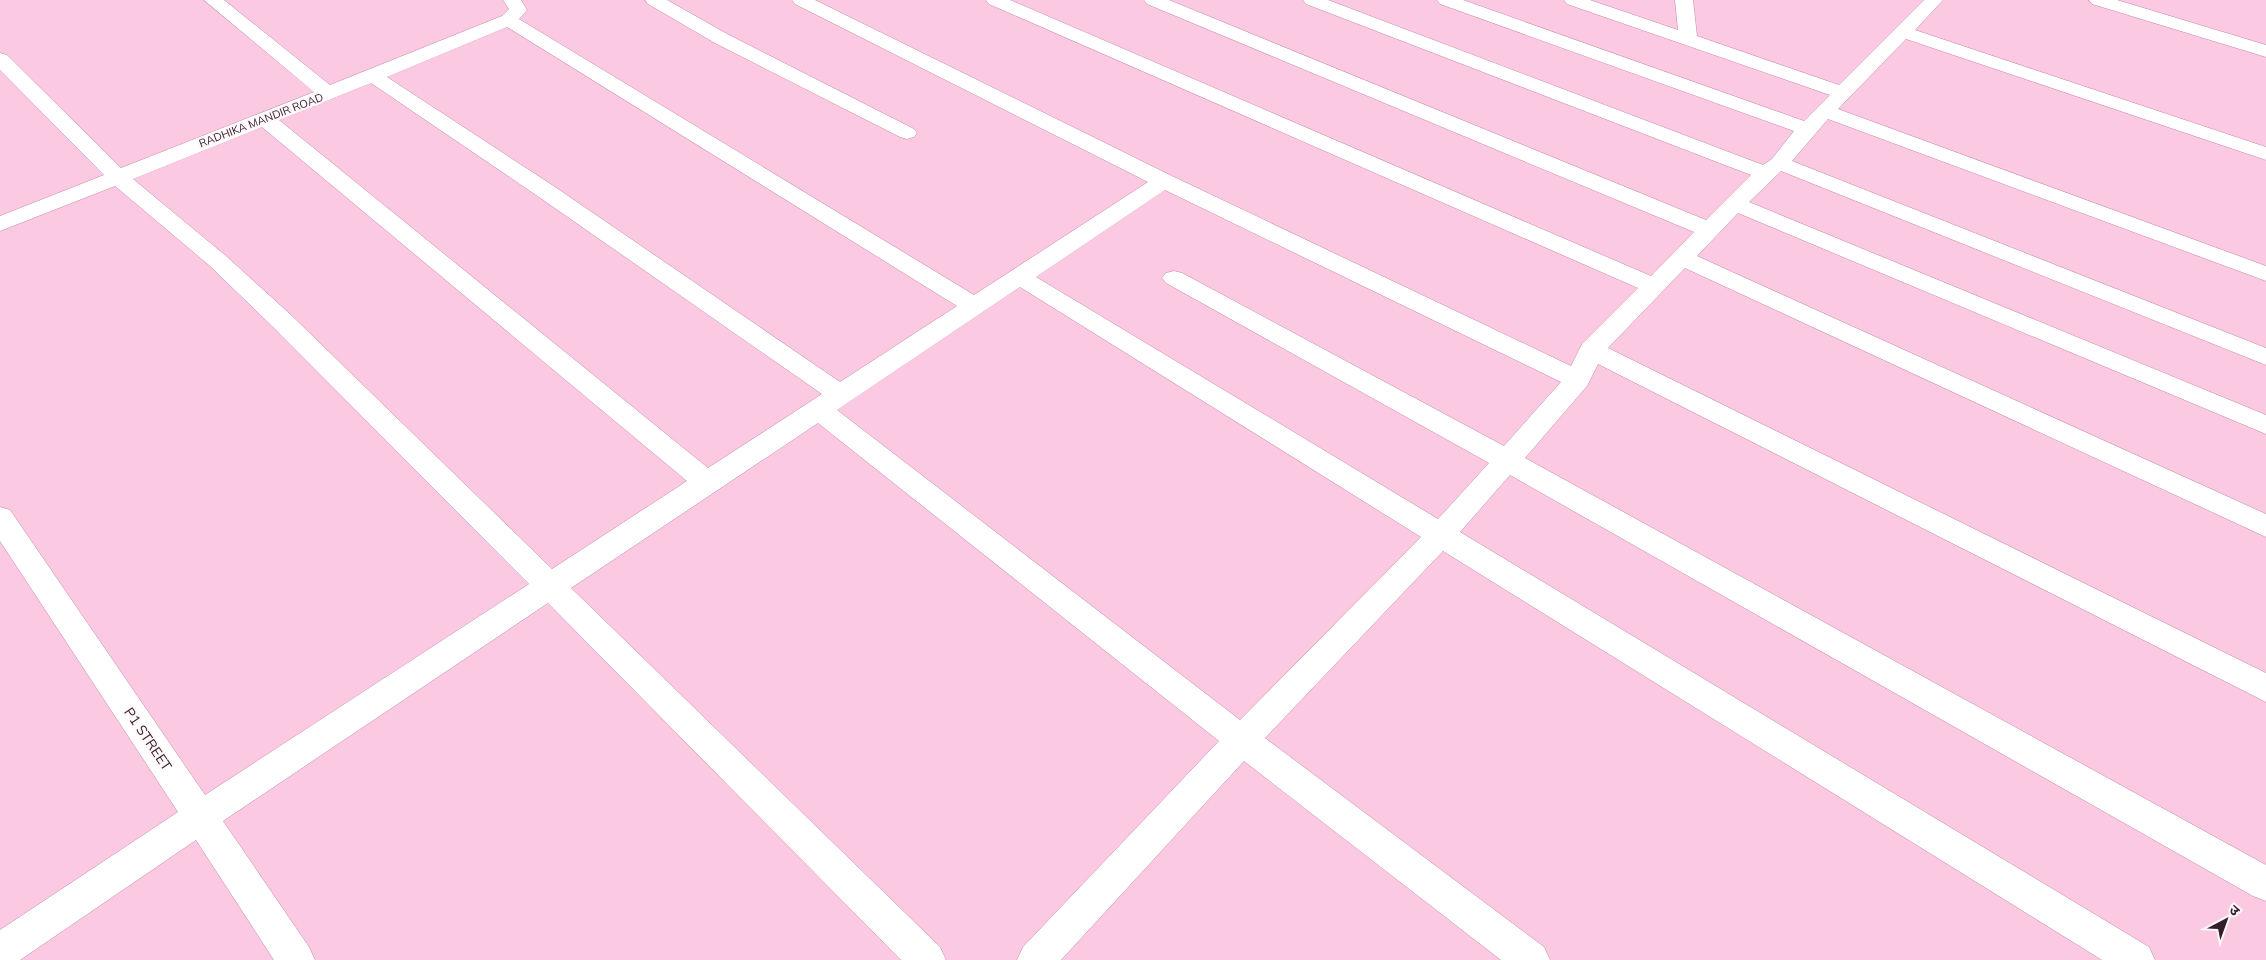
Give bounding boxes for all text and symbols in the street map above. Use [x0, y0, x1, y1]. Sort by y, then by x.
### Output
street label: RADHIKA MANDIR ROAD [197, 90, 325, 150]
street label: P1 STREET [120, 704, 176, 775]
north arrow [2201, 895, 2251, 945]
text: उ [2226, 901, 2244, 920]

